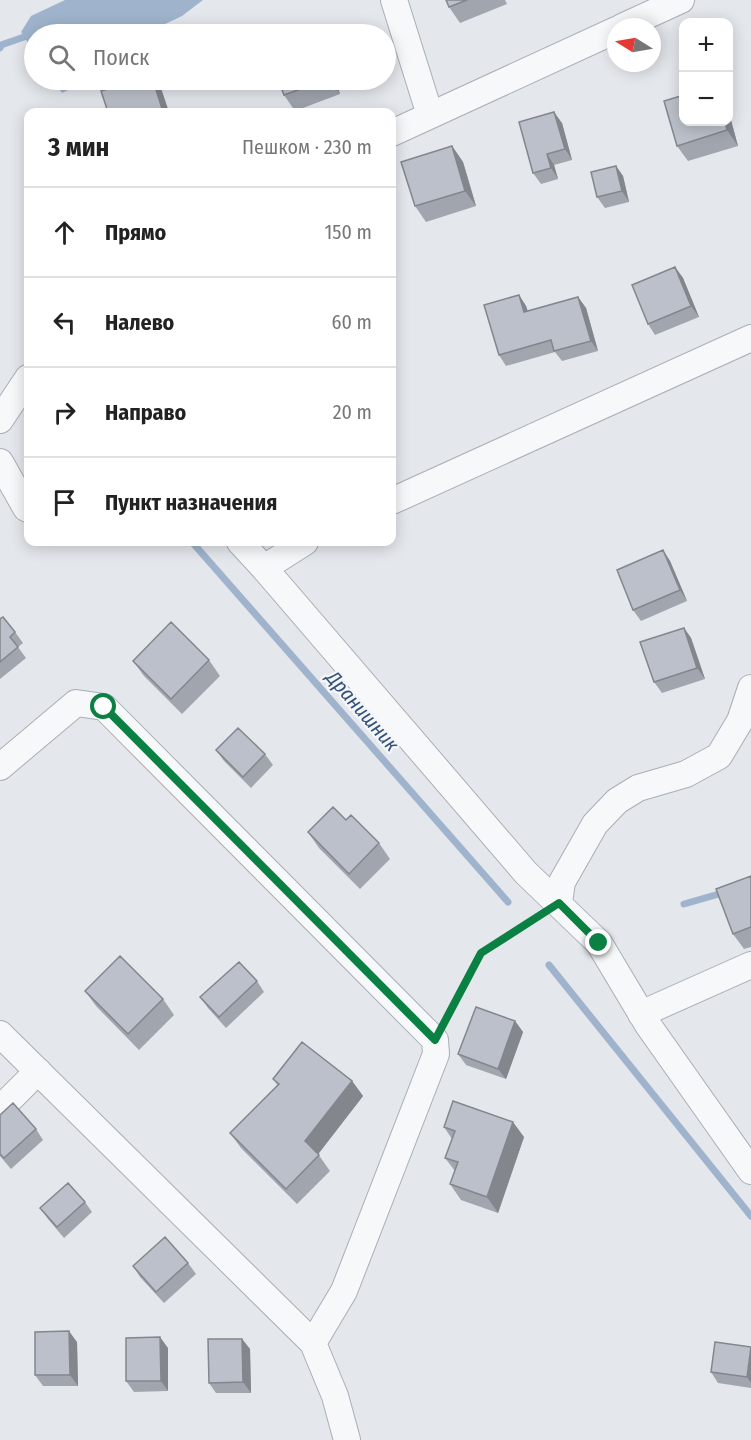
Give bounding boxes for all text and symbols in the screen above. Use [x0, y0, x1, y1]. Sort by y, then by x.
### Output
north arrow [607, 18, 661, 72]
map controls [679, 18, 733, 126]
button: + [679, 18, 733, 72]
search box [24, 24, 396, 90]
icon: search [45, 41, 78, 74]
text: Поиск [93, 44, 149, 71]
button: − [679, 72, 733, 126]
text: 3 мин [48, 132, 109, 163]
text: Пешком · 230 m [242, 135, 372, 159]
icon: ahead [48, 216, 81, 249]
text: Прямо [105, 219, 166, 246]
text: 150 m [325, 220, 372, 244]
icon: left [48, 306, 81, 339]
text: Налево [105, 309, 174, 336]
text: 60 m [332, 310, 372, 334]
icon: right [48, 396, 81, 429]
text: Направо [105, 399, 186, 426]
text: 20 m [333, 400, 372, 424]
icon: arrive [48, 486, 81, 519]
text: Пункт назначения [105, 489, 277, 516]
water label: Дранишник [320, 664, 405, 756]
route start [90, 693, 116, 719]
route end [585, 929, 611, 955]

